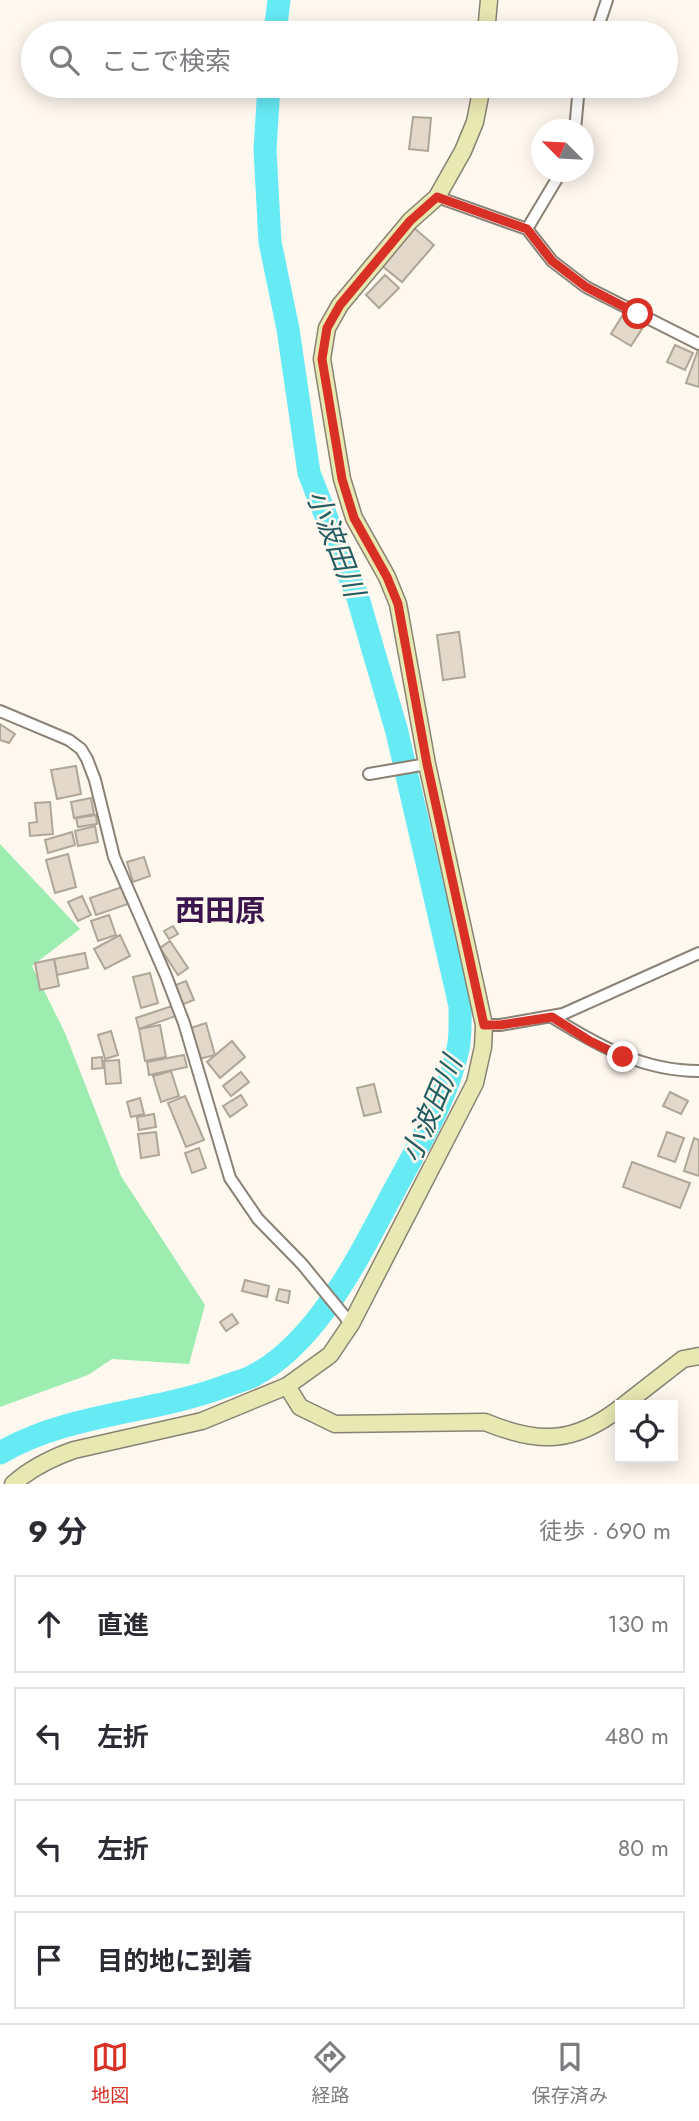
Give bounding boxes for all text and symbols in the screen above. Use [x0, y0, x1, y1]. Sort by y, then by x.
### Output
search box [21, 21, 678, 98]
icon: search [45, 41, 83, 79]
text: ここで検索 [101, 42, 231, 80]
north arrow [531, 119, 594, 182]
route start [622, 298, 653, 329]
water label: 小波田川 [296, 484, 376, 606]
district label: 西田原 [175, 889, 265, 932]
route end [607, 1041, 638, 1072]
water label: 小波田川 [391, 1047, 473, 1169]
map controls [615, 1400, 678, 1463]
button: locate [615, 1400, 678, 1463]
text: 9 分 [28, 1510, 87, 1553]
text: 徒歩 · 690 m [539, 1514, 671, 1548]
icon: ahead [30, 1605, 68, 1643]
text: 直進 [97, 1606, 149, 1644]
text: 130 m [607, 1607, 669, 1641]
icon: left [30, 1717, 68, 1755]
text: 左折 [97, 1718, 149, 1756]
text: 480 m [604, 1719, 669, 1753]
icon: left [30, 1829, 68, 1867]
text: 左折 [97, 1830, 149, 1868]
text: 80 m [618, 1831, 669, 1865]
icon: arrive [30, 1941, 68, 1979]
text: 目的地に到着 [97, 1942, 253, 1980]
tab: 地図 [91, 2038, 129, 2109]
tab: 経路 [311, 2038, 350, 2109]
tab: 保存済み [532, 2038, 608, 2109]

